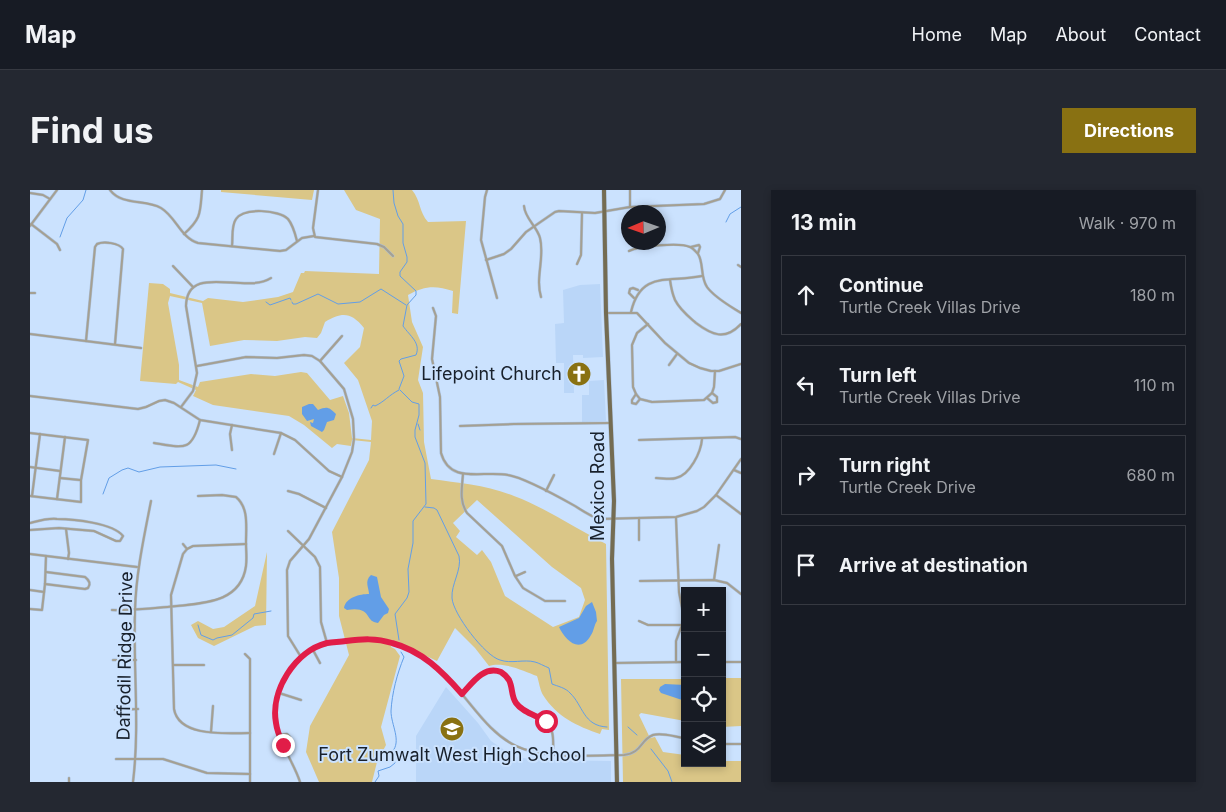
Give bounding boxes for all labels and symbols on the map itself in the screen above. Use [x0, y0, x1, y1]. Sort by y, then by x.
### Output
north arrow [621, 205, 666, 250]
church icon: Lifepoint Church [566, 361, 592, 387]
place label: Lifepoint Church [421, 363, 562, 384]
street label: Mexico Road [587, 431, 608, 541]
street label: Daffodil Ridge Drive [113, 571, 136, 741]
route start [535, 710, 558, 733]
school or university icon: Fort Zumwalt West High School [439, 716, 465, 742]
route end [272, 734, 295, 757]
place label: Fort Zumwalt West High School [318, 744, 586, 765]

